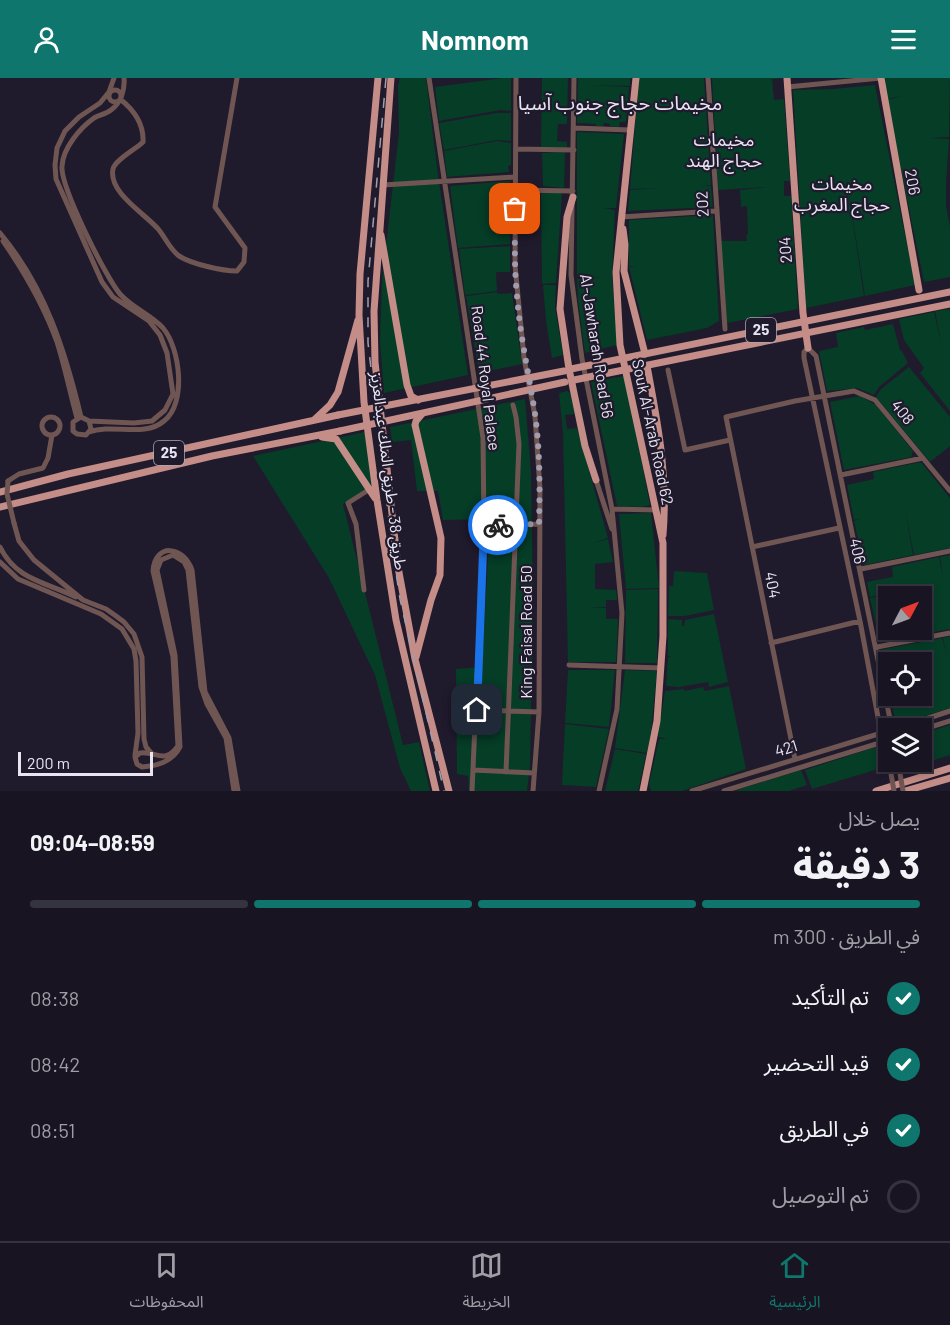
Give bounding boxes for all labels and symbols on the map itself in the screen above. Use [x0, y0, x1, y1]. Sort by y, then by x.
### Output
district label: مخيمات حجاج جنوب آسيا [518, 90, 722, 118]
district label: مخيمات حجاج الهند [686, 128, 762, 174]
street label: 206 [902, 168, 925, 196]
district label: مخيمات حجاج المغرب [794, 172, 890, 218]
pin [489, 183, 540, 234]
street label: 202 [691, 190, 712, 218]
street label: 204 [774, 236, 795, 264]
street label: Al-Jawharah Road 56 [577, 272, 618, 420]
street label: Road 44 Royal Palace [468, 304, 505, 452]
road number: 25 [746, 318, 776, 342]
street label: Souk Al-Arab Road 62 [629, 357, 678, 507]
street label: طريق 38 - طريق الملك عبدالعزيز [366, 370, 411, 572]
street label: 408 [888, 396, 919, 428]
road number: 25 [154, 441, 184, 465]
courier [468, 495, 528, 555]
street label: 406 [846, 536, 871, 566]
street label: King Faisal Road 50 [516, 565, 535, 699]
street label: 404 [762, 570, 785, 600]
north arrow [878, 586, 932, 640]
pin [451, 684, 502, 735]
street label: 421 [772, 735, 800, 760]
scale bar [18, 749, 153, 776]

